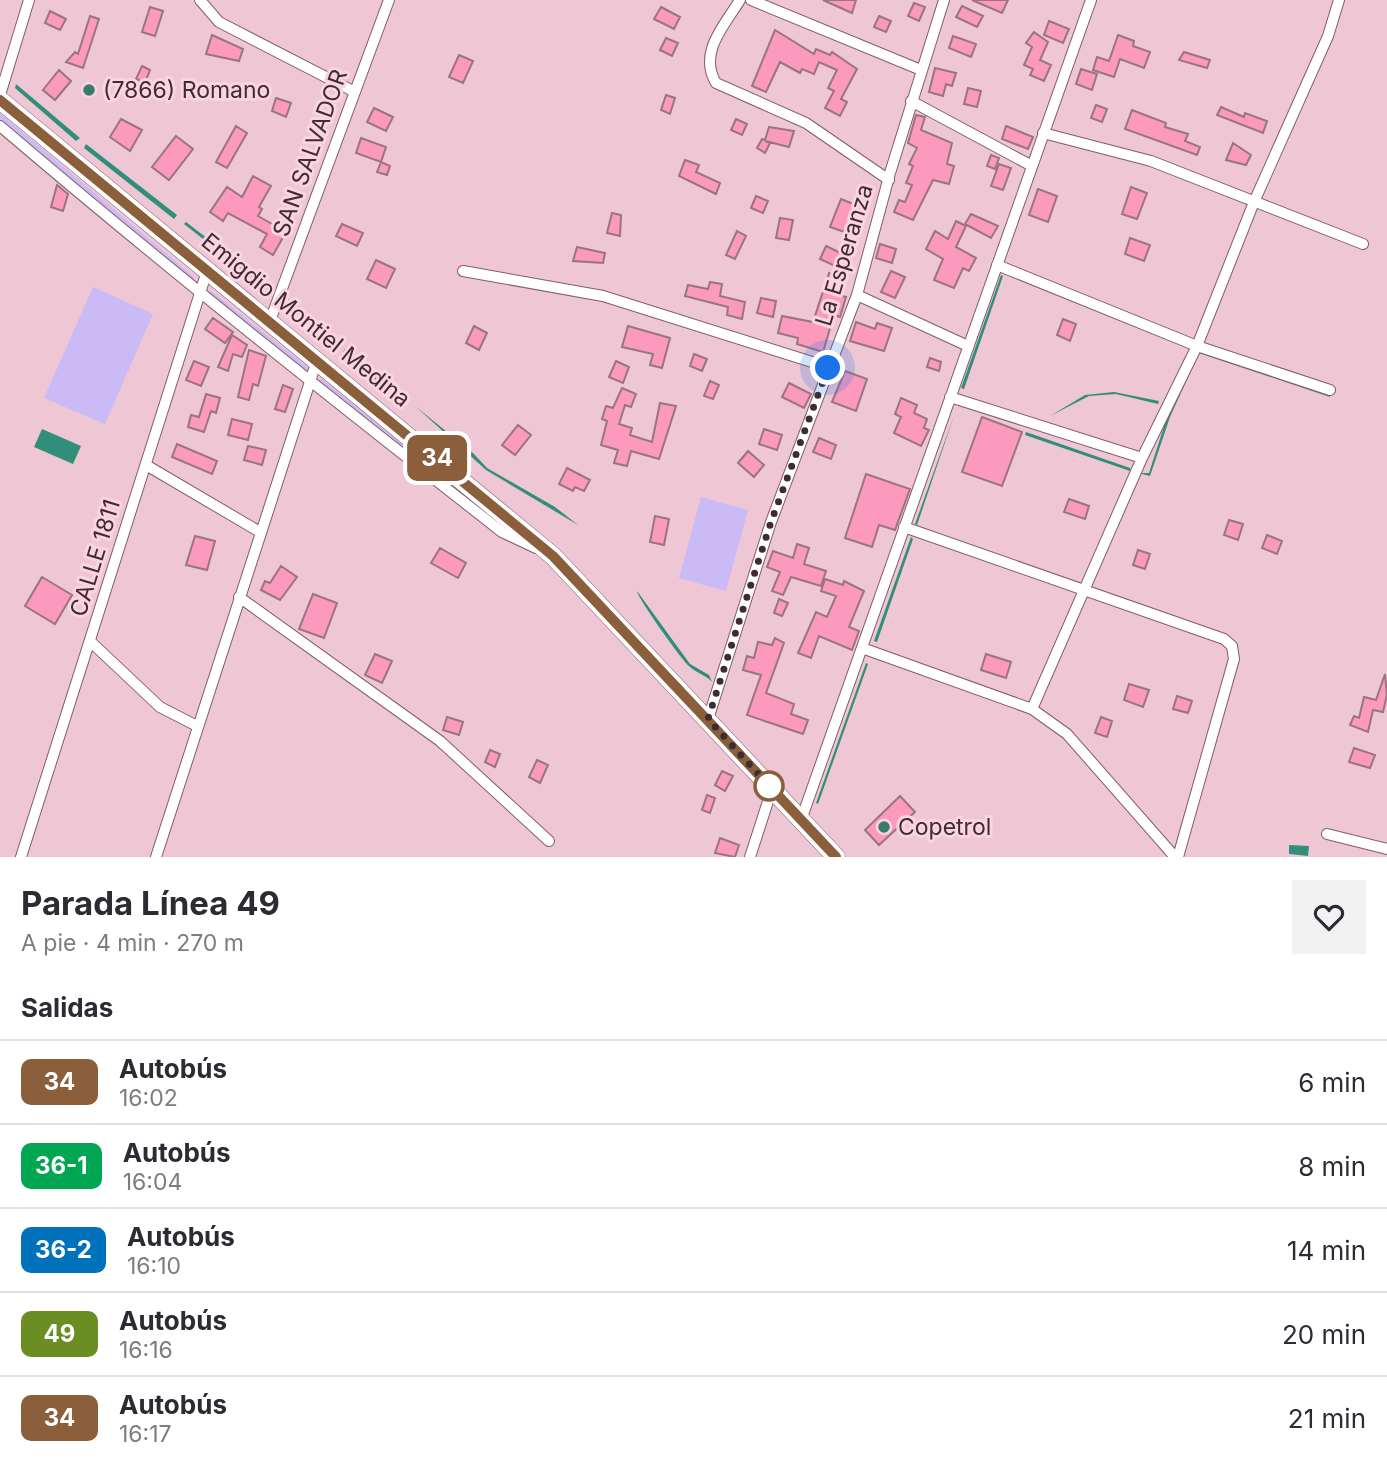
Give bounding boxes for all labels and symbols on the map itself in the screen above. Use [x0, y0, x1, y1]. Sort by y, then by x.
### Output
street label: SAN SALVADOR [267, 66, 353, 240]
place label: (7866) Romano [103, 76, 270, 104]
marker: (7866) Romano [81, 82, 97, 98]
street label: La Esperanza [809, 181, 879, 329]
street label: Emigdio Montiel Medina [196, 227, 416, 413]
your location [810, 350, 845, 385]
line badge: 34 [406, 435, 468, 481]
street label: CALLE 1811 [64, 496, 126, 620]
unlabelled marker [754, 771, 784, 801]
place label: Copetrol [898, 813, 991, 841]
marker: Copetrol [876, 819, 892, 835]

